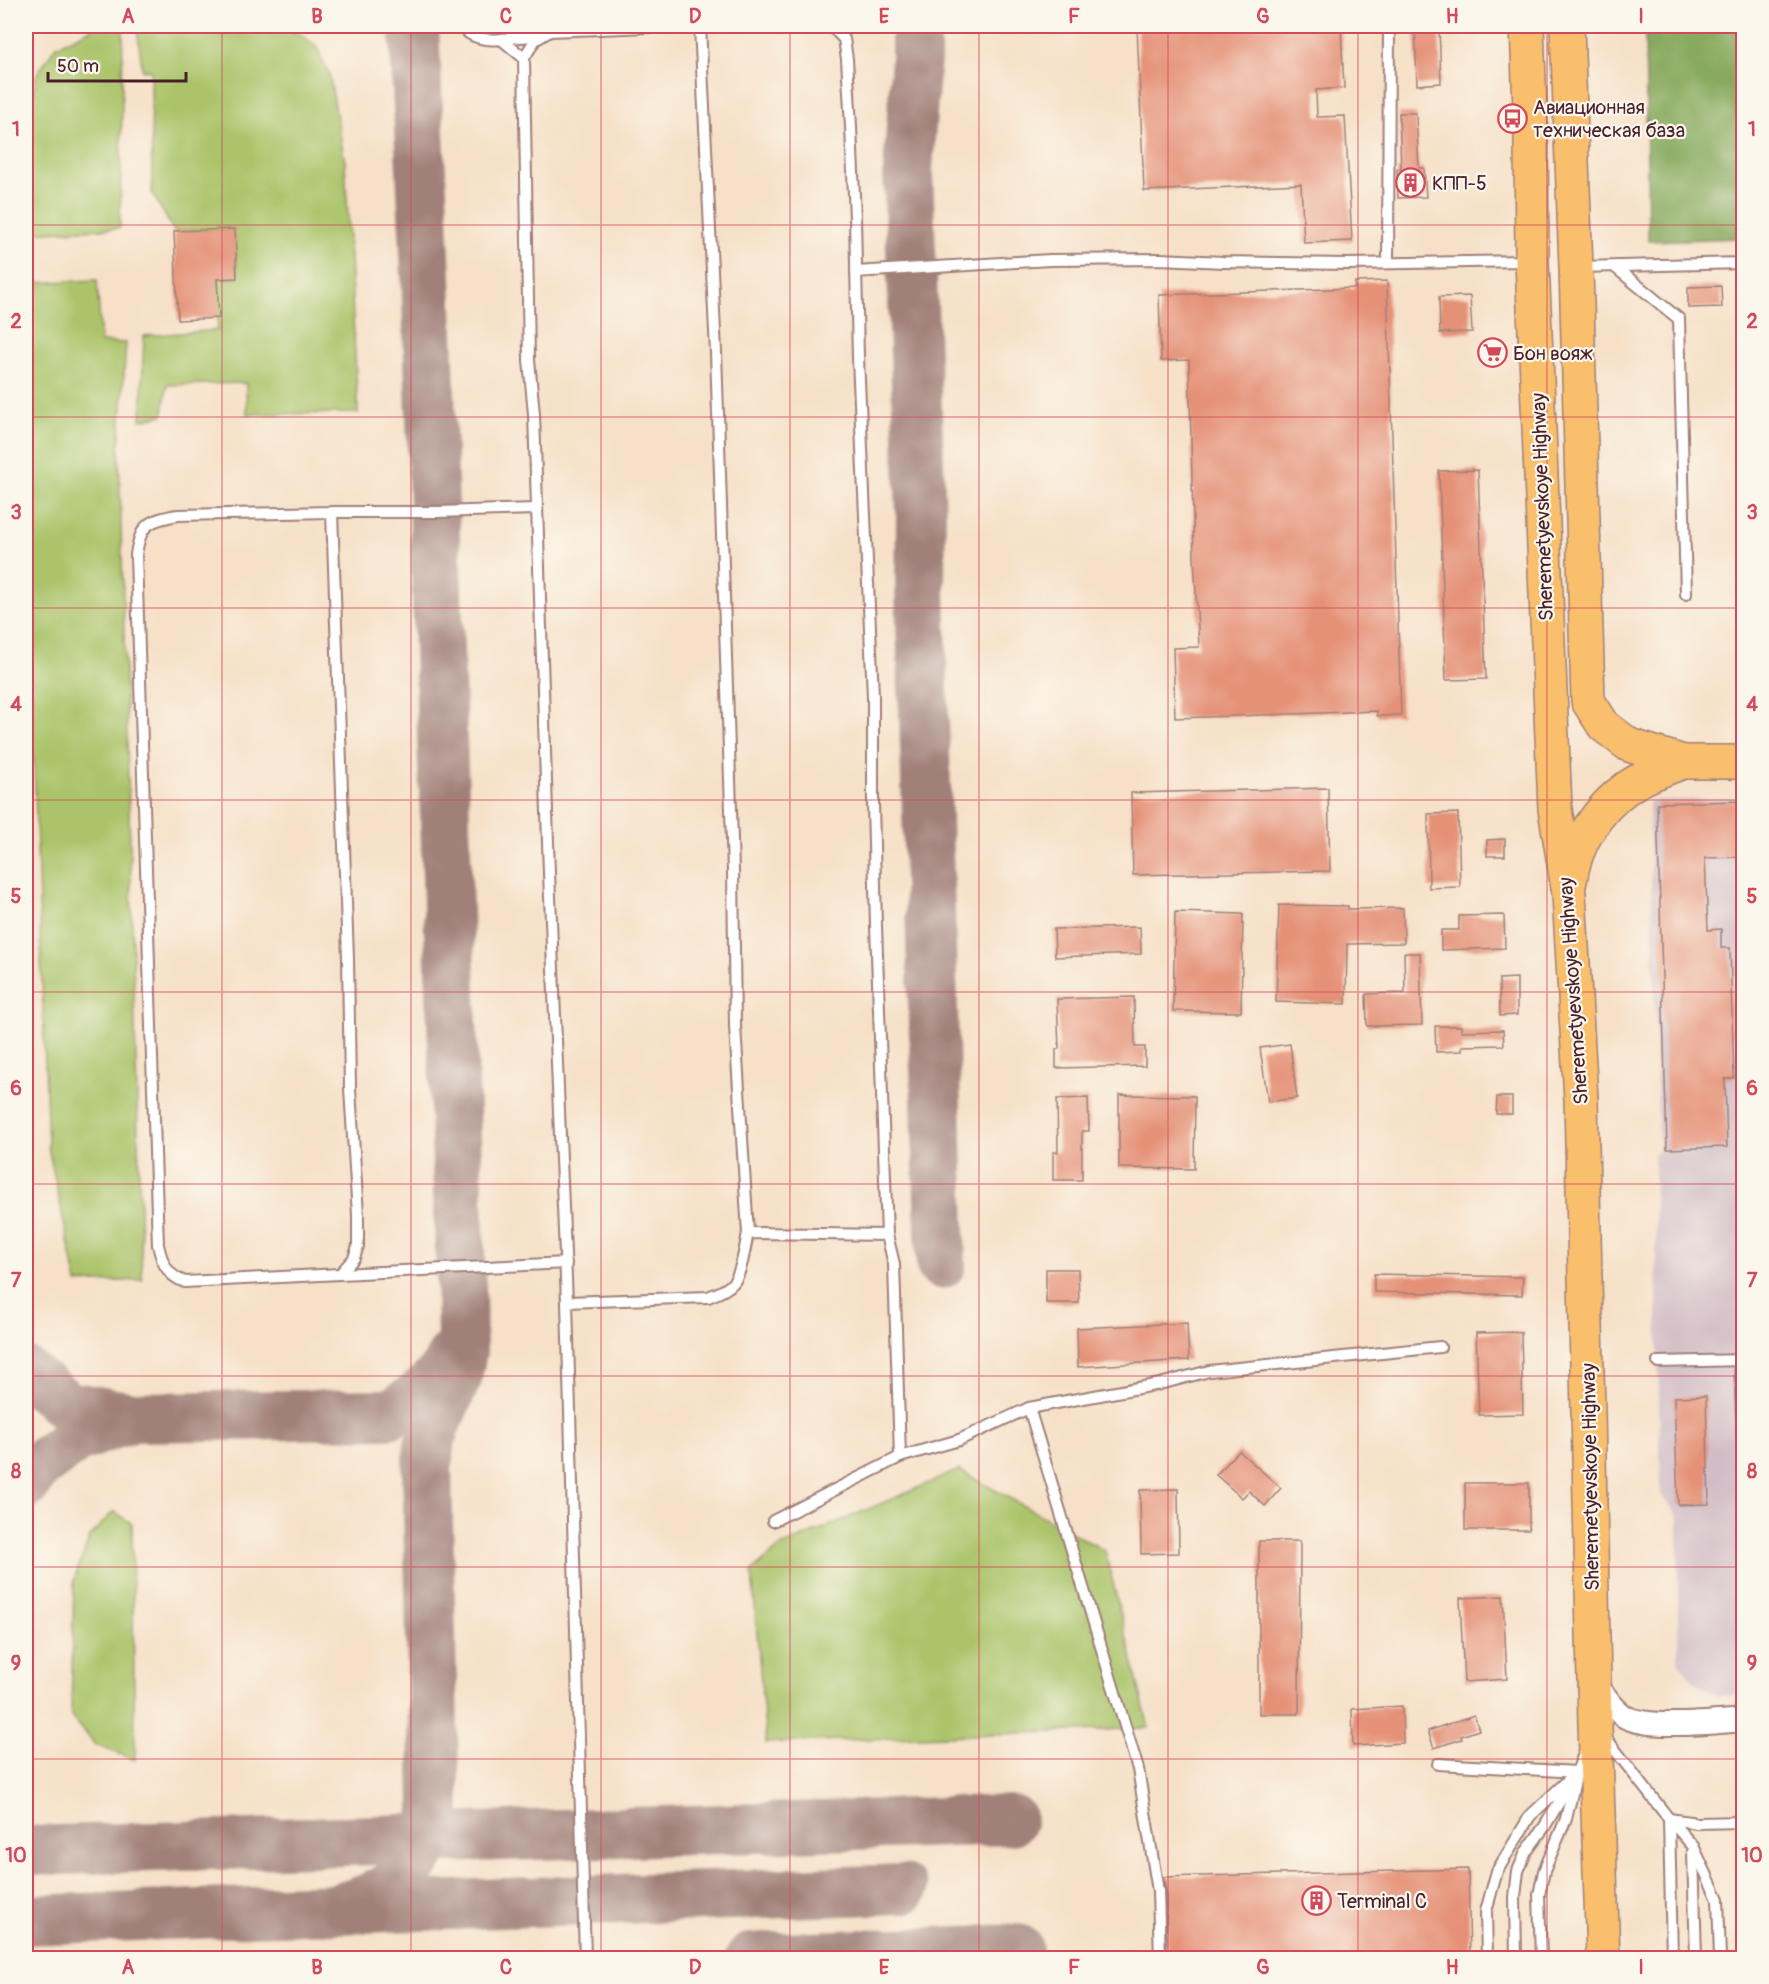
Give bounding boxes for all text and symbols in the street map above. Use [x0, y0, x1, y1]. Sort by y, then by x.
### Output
text: A [122, 4, 135, 29]
text: B [311, 4, 323, 29]
text: C [500, 4, 512, 29]
text: D [689, 4, 702, 29]
text: E [879, 4, 890, 29]
text: F [1068, 4, 1080, 29]
text: G [1256, 4, 1270, 29]
text: H [1446, 4, 1459, 29]
text: I [1638, 4, 1644, 29]
scale bar [48, 45, 186, 83]
text: 50 m [57, 55, 99, 78]
place label: Авиационная техническая база [1533, 95, 1685, 143]
bus stop icon: Авиационная техническая база [1496, 103, 1528, 135]
text: 1 [12, 117, 20, 142]
text: 1 [1748, 117, 1756, 142]
building icon: КПП-5 [1395, 167, 1427, 199]
place label: КПП-5 [1432, 171, 1487, 196]
text: 2 [10, 309, 22, 334]
text: 2 [1746, 309, 1758, 334]
supermarket icon: Бон вояж [1476, 337, 1508, 369]
place label: Бон вояж [1513, 341, 1593, 366]
street label: Sheremetyevskoye Highway [1526, 392, 1559, 621]
text: 3 [10, 500, 22, 525]
text: 3 [1746, 500, 1758, 525]
text: 4 [10, 692, 22, 717]
text: 4 [1746, 692, 1758, 717]
street label: Sheremetyevskoye Highway [1553, 876, 1594, 1106]
text: 5 [11, 884, 22, 909]
text: 5 [1747, 884, 1758, 909]
text: 6 [10, 1076, 22, 1101]
text: 6 [1746, 1076, 1758, 1101]
text: 7 [11, 1268, 22, 1293]
text: 7 [1747, 1268, 1758, 1293]
street label: Sheremetyevskoye Highway [1576, 1362, 1605, 1591]
text: 8 [11, 1459, 21, 1484]
text: 8 [1747, 1459, 1757, 1484]
text: 9 [11, 1651, 21, 1676]
text: 9 [1747, 1651, 1757, 1676]
text: 10 [5, 1843, 27, 1868]
text: 10 [1741, 1843, 1763, 1868]
building icon: Terminal C [1300, 1885, 1332, 1917]
place label: Terminal C [1337, 1889, 1427, 1914]
text: A [122, 1955, 135, 1980]
text: B [311, 1955, 323, 1980]
text: C [500, 1955, 512, 1980]
text: D [689, 1955, 702, 1980]
text: E [879, 1955, 890, 1980]
text: F [1068, 1955, 1080, 1980]
text: G [1256, 1955, 1270, 1980]
text: H [1446, 1955, 1459, 1980]
text: I [1638, 1955, 1644, 1980]

